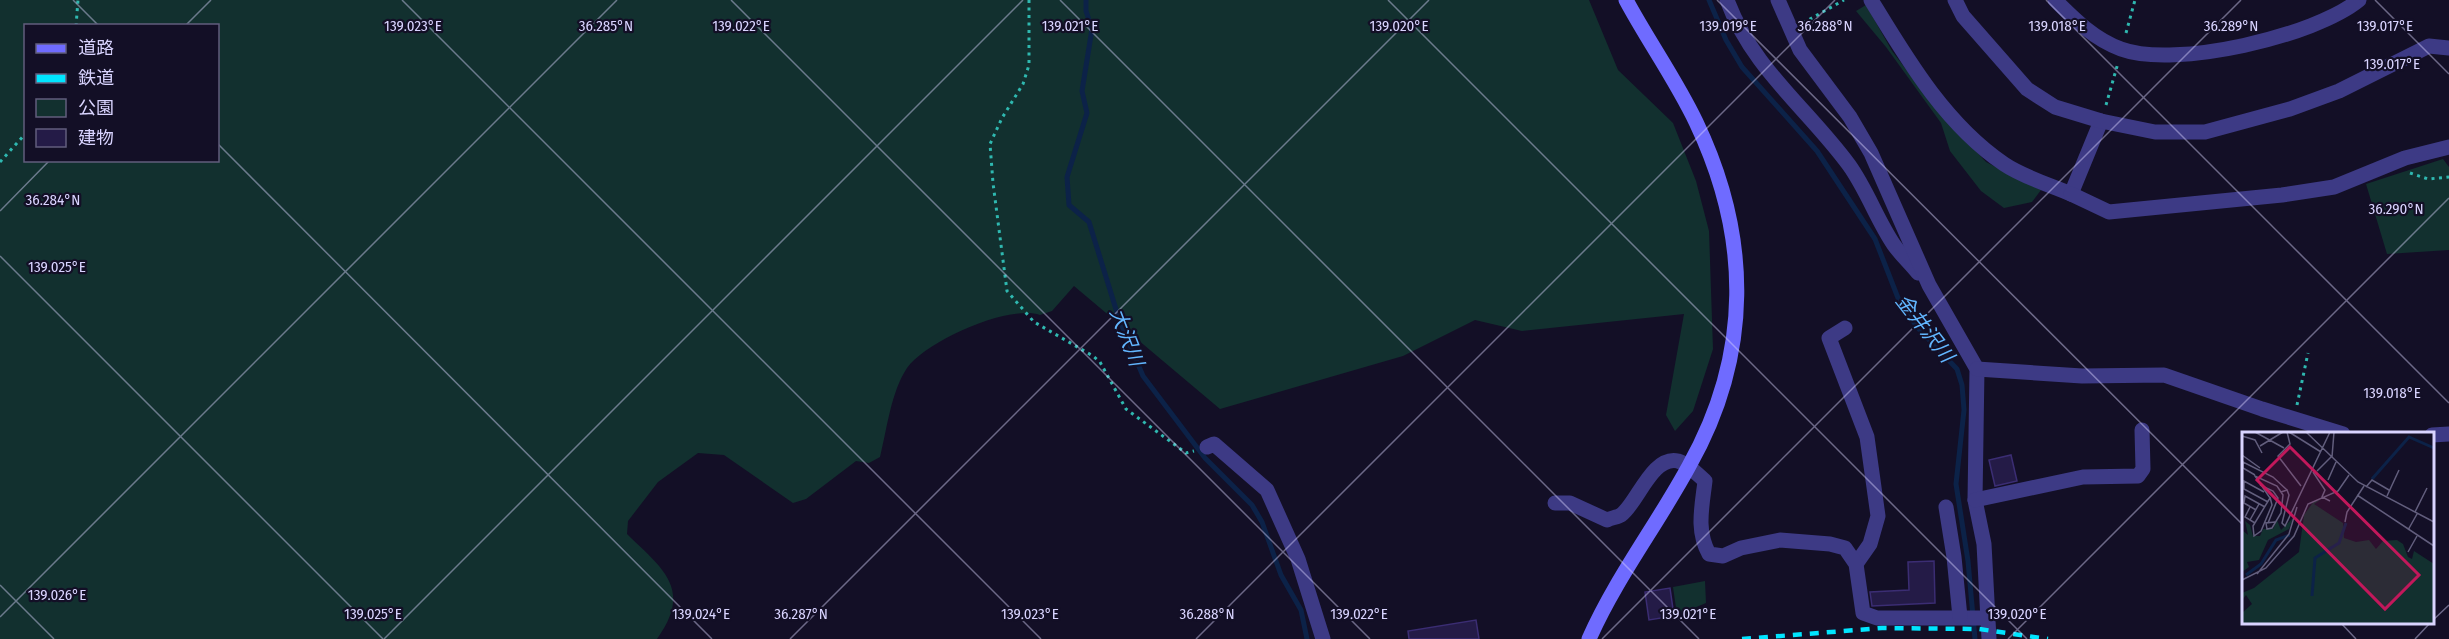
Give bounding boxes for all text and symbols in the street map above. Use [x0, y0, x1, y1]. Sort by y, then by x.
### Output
text: 139.023°E [384, 17, 442, 35]
text: 36.285°N [579, 17, 633, 35]
text: 139.022°E [712, 17, 770, 35]
text: 139.021°E [1042, 17, 1098, 35]
text: 139.020°E [1370, 17, 1428, 35]
text: 139.019°E [1699, 17, 1757, 35]
text: 36.288°N [1797, 17, 1853, 35]
text: 139.018°E [2028, 17, 2086, 35]
text: 36.289°N [2204, 17, 2258, 35]
text: 139.017°E [2357, 17, 2413, 35]
legend [24, 24, 219, 162]
text: 道路 [78, 37, 114, 59]
text: 139.017°E [2364, 55, 2420, 73]
text: 鉄道 [78, 67, 114, 89]
text: 公園 [78, 97, 114, 119]
text: 建物 [78, 127, 114, 149]
text: 36.284°N [26, 191, 80, 209]
text: 36.290°N [2368, 200, 2424, 218]
text: 139.025°E [28, 258, 86, 276]
water label: 金井沢川 [1891, 289, 1960, 368]
water label: 大沢川 [1105, 305, 1150, 371]
text: 139.018°E [2363, 384, 2421, 402]
inset map [2242, 432, 2434, 624]
text: 139.026°E [28, 586, 86, 604]
text: 139.025°E [344, 605, 402, 623]
text: 139.024°E [672, 605, 730, 623]
text: 36.287°N [774, 605, 828, 623]
text: 139.023°E [1001, 605, 1059, 623]
text: 36.288°N [1179, 605, 1235, 623]
text: 139.022°E [1330, 605, 1388, 623]
text: 139.021°E [1660, 605, 1716, 623]
text: 139.020°E [1988, 605, 2046, 623]

